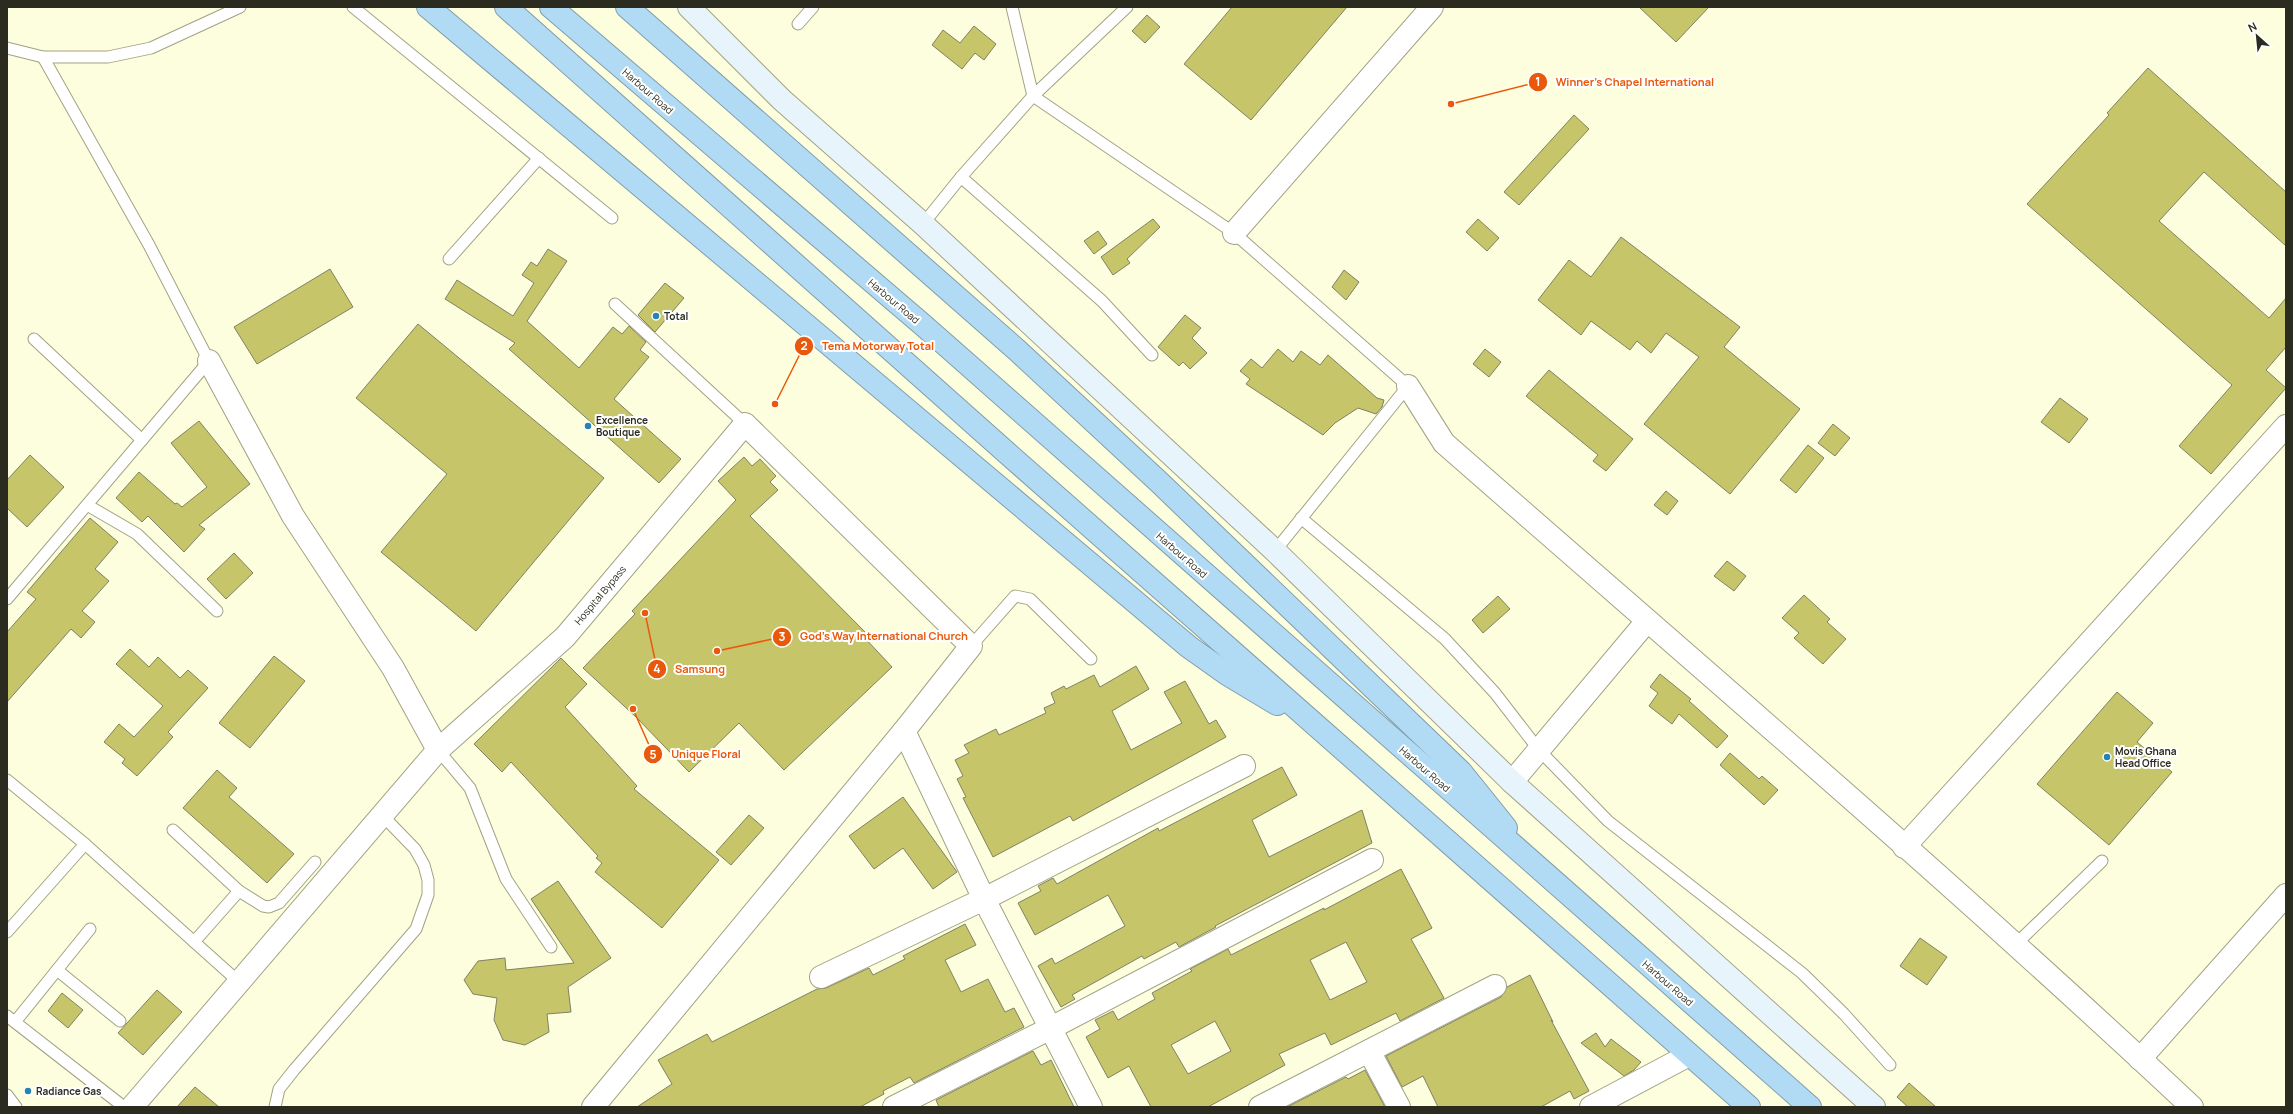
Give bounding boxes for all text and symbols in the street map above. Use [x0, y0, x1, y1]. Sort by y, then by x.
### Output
north arrow [2237, 16, 2277, 56]
text: N [2245, 18, 2259, 35]
street label: Harbour Road [620, 65, 676, 117]
callout: Winner's Chapel International [1528, 70, 1722, 93]
text: 1 [1535, 73, 1541, 90]
text: Winner's Chapel International [1556, 74, 1714, 89]
street label: Harbour Road [865, 275, 923, 327]
place label: Total [664, 309, 688, 323]
marker: Total [651, 311, 661, 321]
callout: Tema Motorway Total [794, 334, 942, 357]
text: 2 [800, 337, 808, 354]
text: Tema Motorway Total [822, 338, 934, 353]
place label: Excellence Boutique [596, 413, 648, 439]
marker: Excellence Boutique [583, 421, 593, 431]
street label: Harbour Road [1154, 529, 1210, 581]
street label: Hospital Bypass [571, 562, 629, 628]
callout: God's Way International Church [772, 625, 975, 648]
text: 3 [779, 628, 786, 645]
text: God's Way International Church [800, 628, 968, 643]
callout: Samsung [647, 657, 733, 680]
text: 4 [653, 660, 661, 677]
text: Samsung [675, 661, 725, 676]
callout: Unique Floral [643, 743, 749, 766]
street label: Harbour Road [1397, 743, 1453, 795]
place label: Movis Ghana Head Office [2115, 744, 2177, 770]
text: 5 [649, 746, 657, 763]
text: Unique Floral [671, 746, 741, 761]
marker: Movis Ghana Head Office [2102, 752, 2112, 762]
street label: Harbour Road [1640, 957, 1696, 1009]
place label: Radiance Gas [36, 1084, 102, 1098]
marker: Radiance Gas [23, 1086, 33, 1096]

